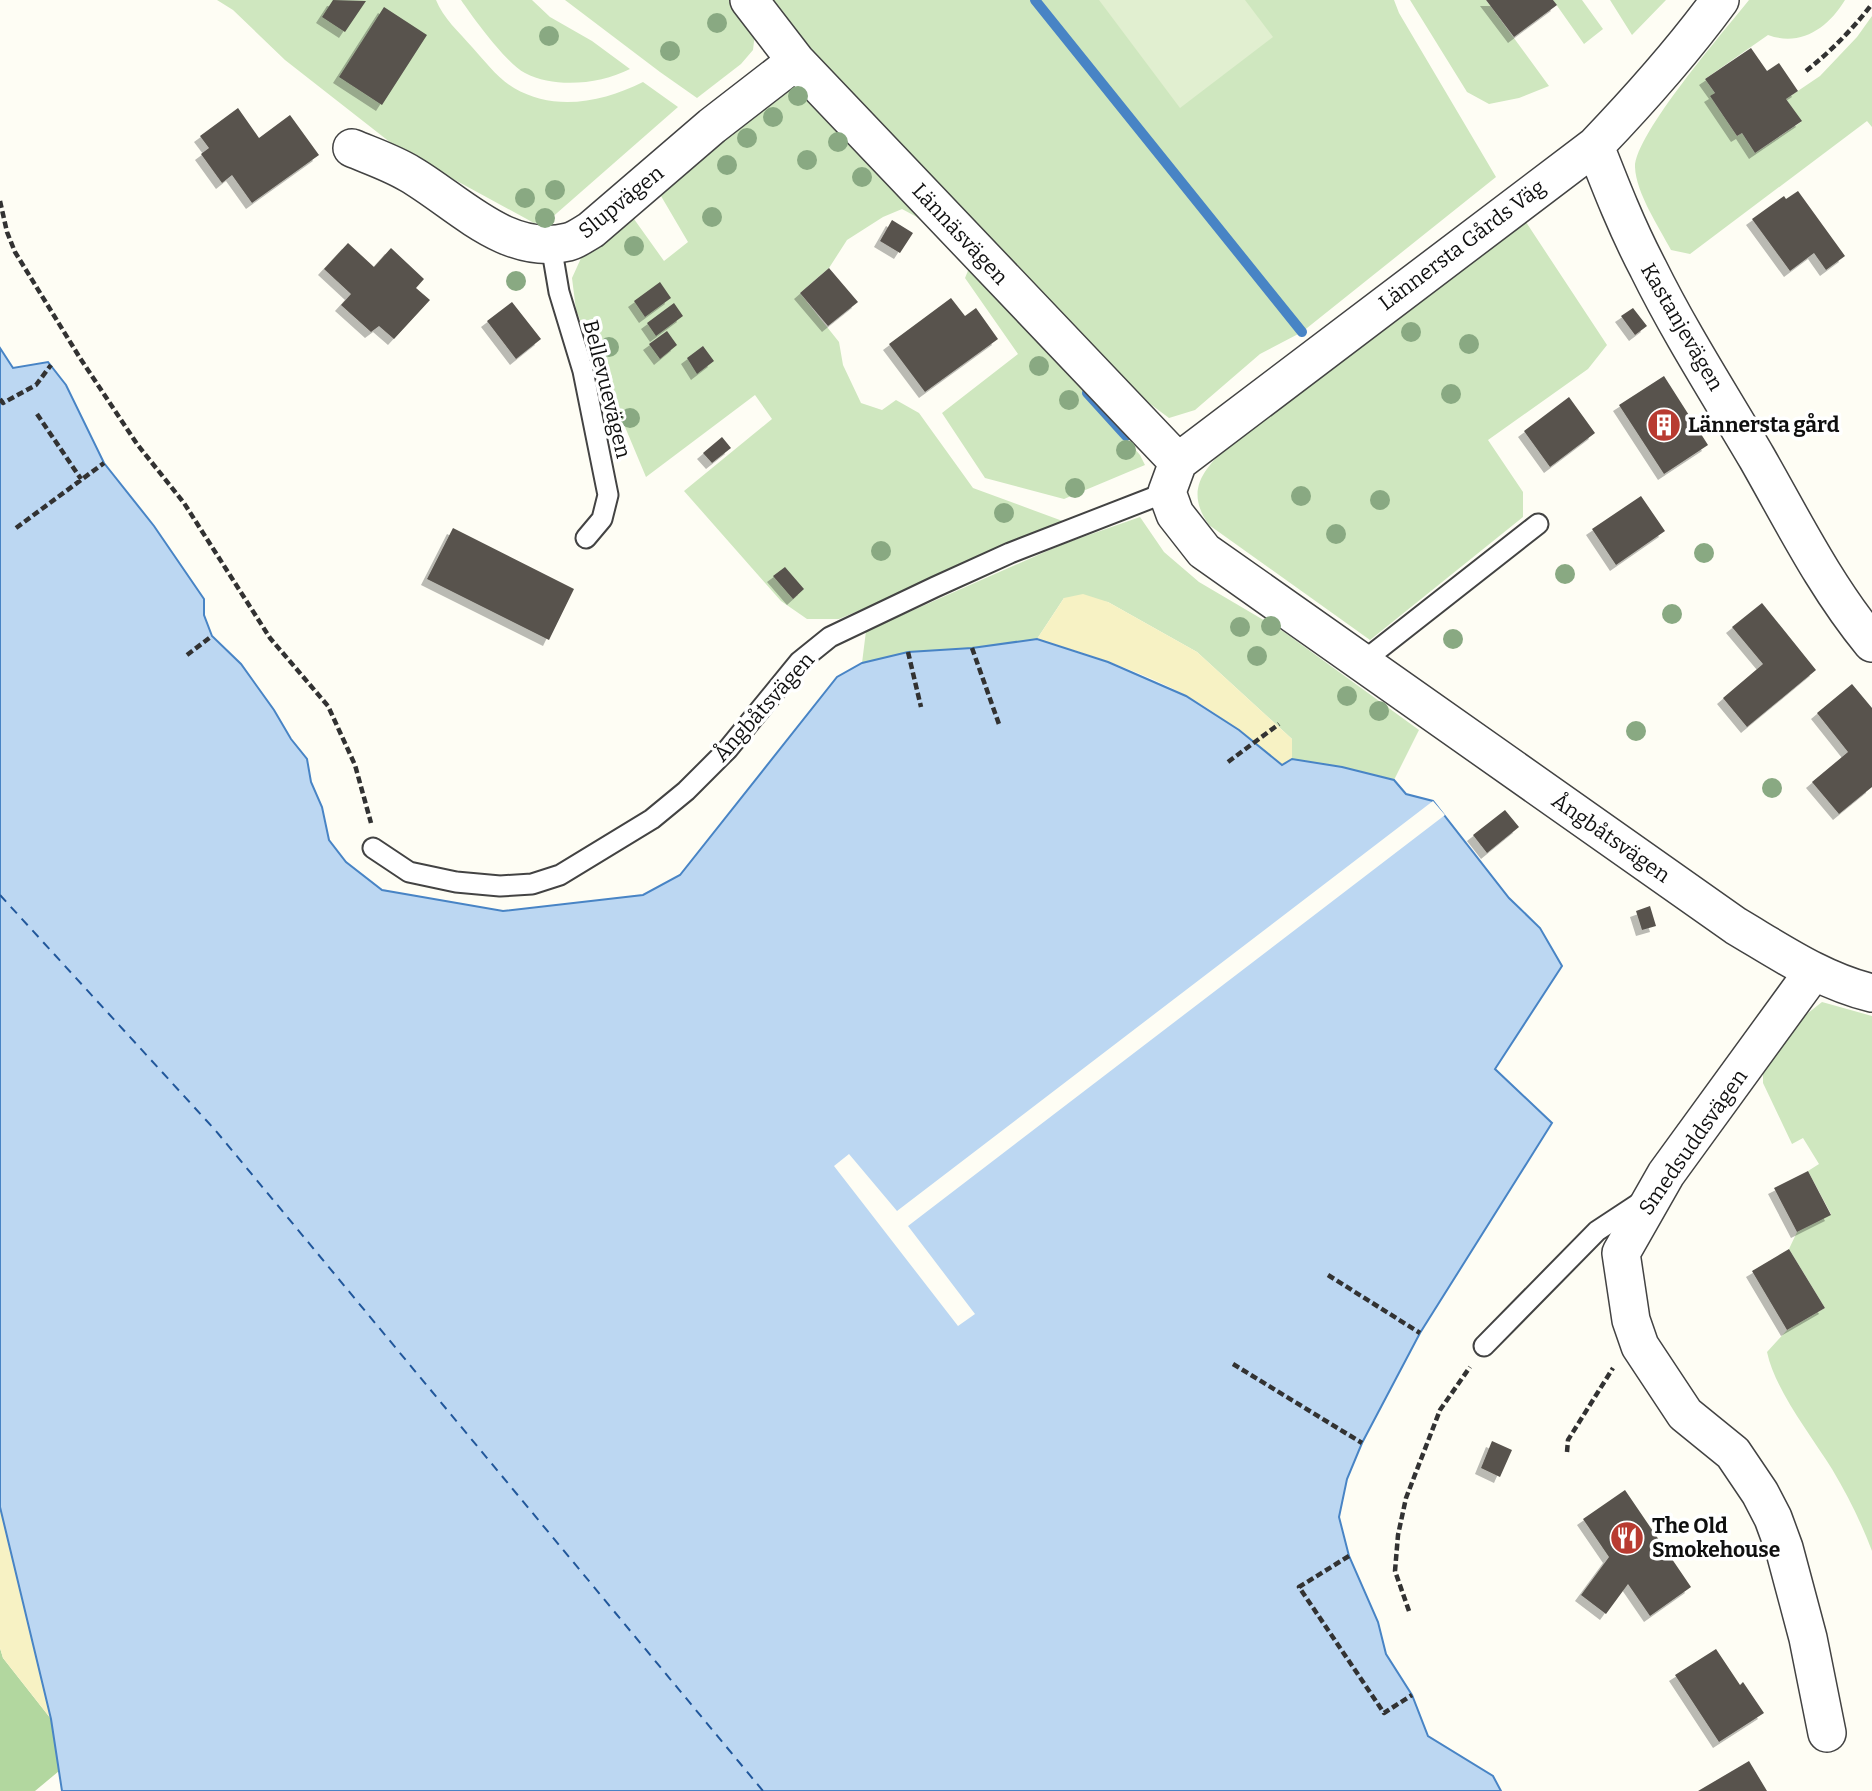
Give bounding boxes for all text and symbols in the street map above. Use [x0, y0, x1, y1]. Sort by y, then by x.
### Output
street label: Slupvägen [573, 160, 669, 244]
street label: Lännersta Gårds Väg [1374, 174, 1550, 316]
street label: Lännäsvägen [906, 178, 1014, 290]
street label: Kastanjevägen [1635, 259, 1729, 395]
street label: Bellevuevägen [577, 317, 637, 461]
building icon: Lännersta gård [1645, 406, 1683, 444]
place label: Lännersta gård [1688, 412, 1840, 438]
street label: Ångbåtsvägen [708, 647, 820, 767]
street label: Ångbåtsvägen [1547, 788, 1675, 888]
street label: Smedsuddsvägen [1633, 1064, 1753, 1220]
place label: The Old Smokehouse [1652, 1513, 1780, 1563]
restaurant icon: The Old Smokehouse [1608, 1519, 1646, 1557]

